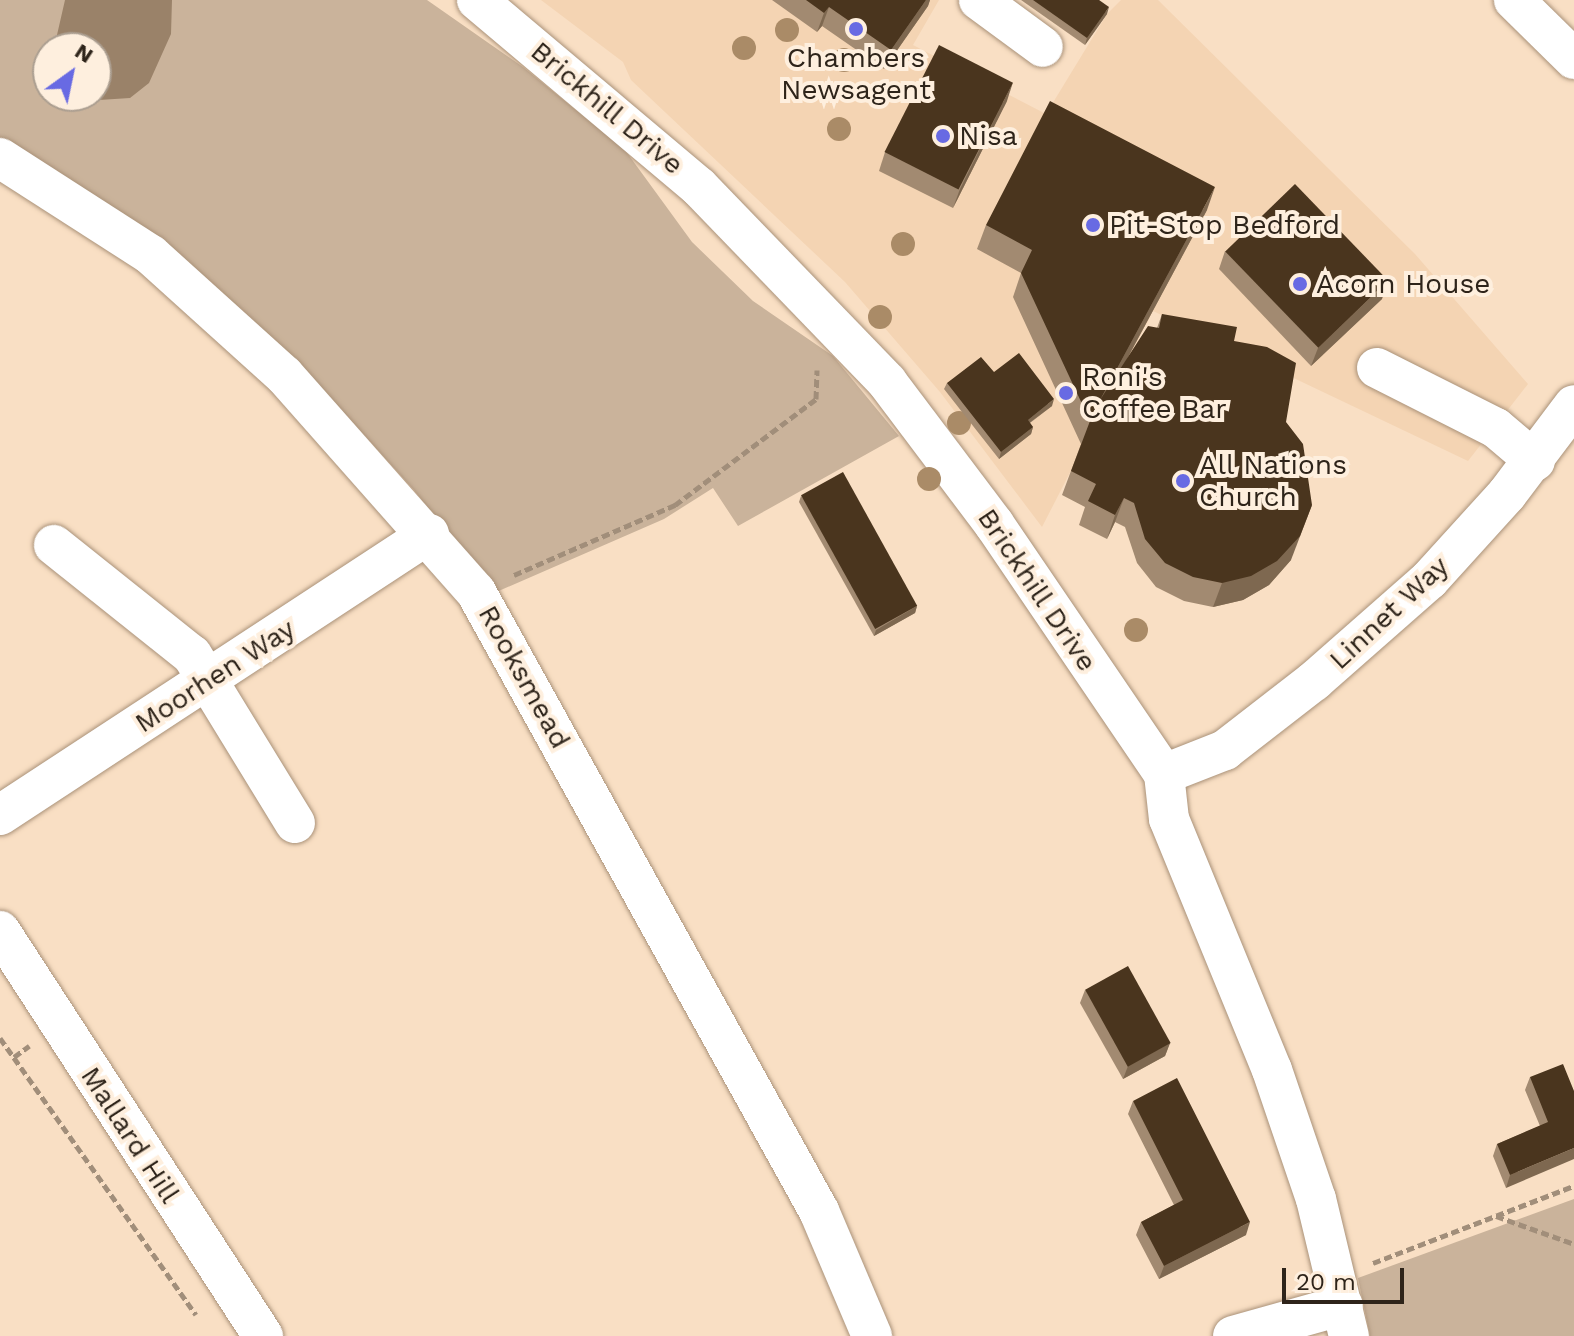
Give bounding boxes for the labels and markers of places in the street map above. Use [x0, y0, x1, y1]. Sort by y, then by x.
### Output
marker: Chambers Newsagent [847, 20, 865, 38]
place label: Chambers Newsagent [781, 41, 931, 107]
place label: Nisa [959, 119, 1018, 153]
marker: Nisa [934, 127, 952, 145]
place label: Pit-Stop Bedford [1109, 208, 1340, 242]
marker: Pit-Stop Bedford [1084, 216, 1102, 234]
place label: Acorn House [1316, 267, 1490, 301]
marker: Acorn House [1291, 275, 1309, 293]
place label: Roni's Coffee Bar [1082, 360, 1227, 426]
marker: Roni's Coffee Bar [1057, 384, 1075, 402]
place label: All Nations Church [1199, 448, 1348, 514]
marker: All Nations Church [1174, 472, 1192, 490]

